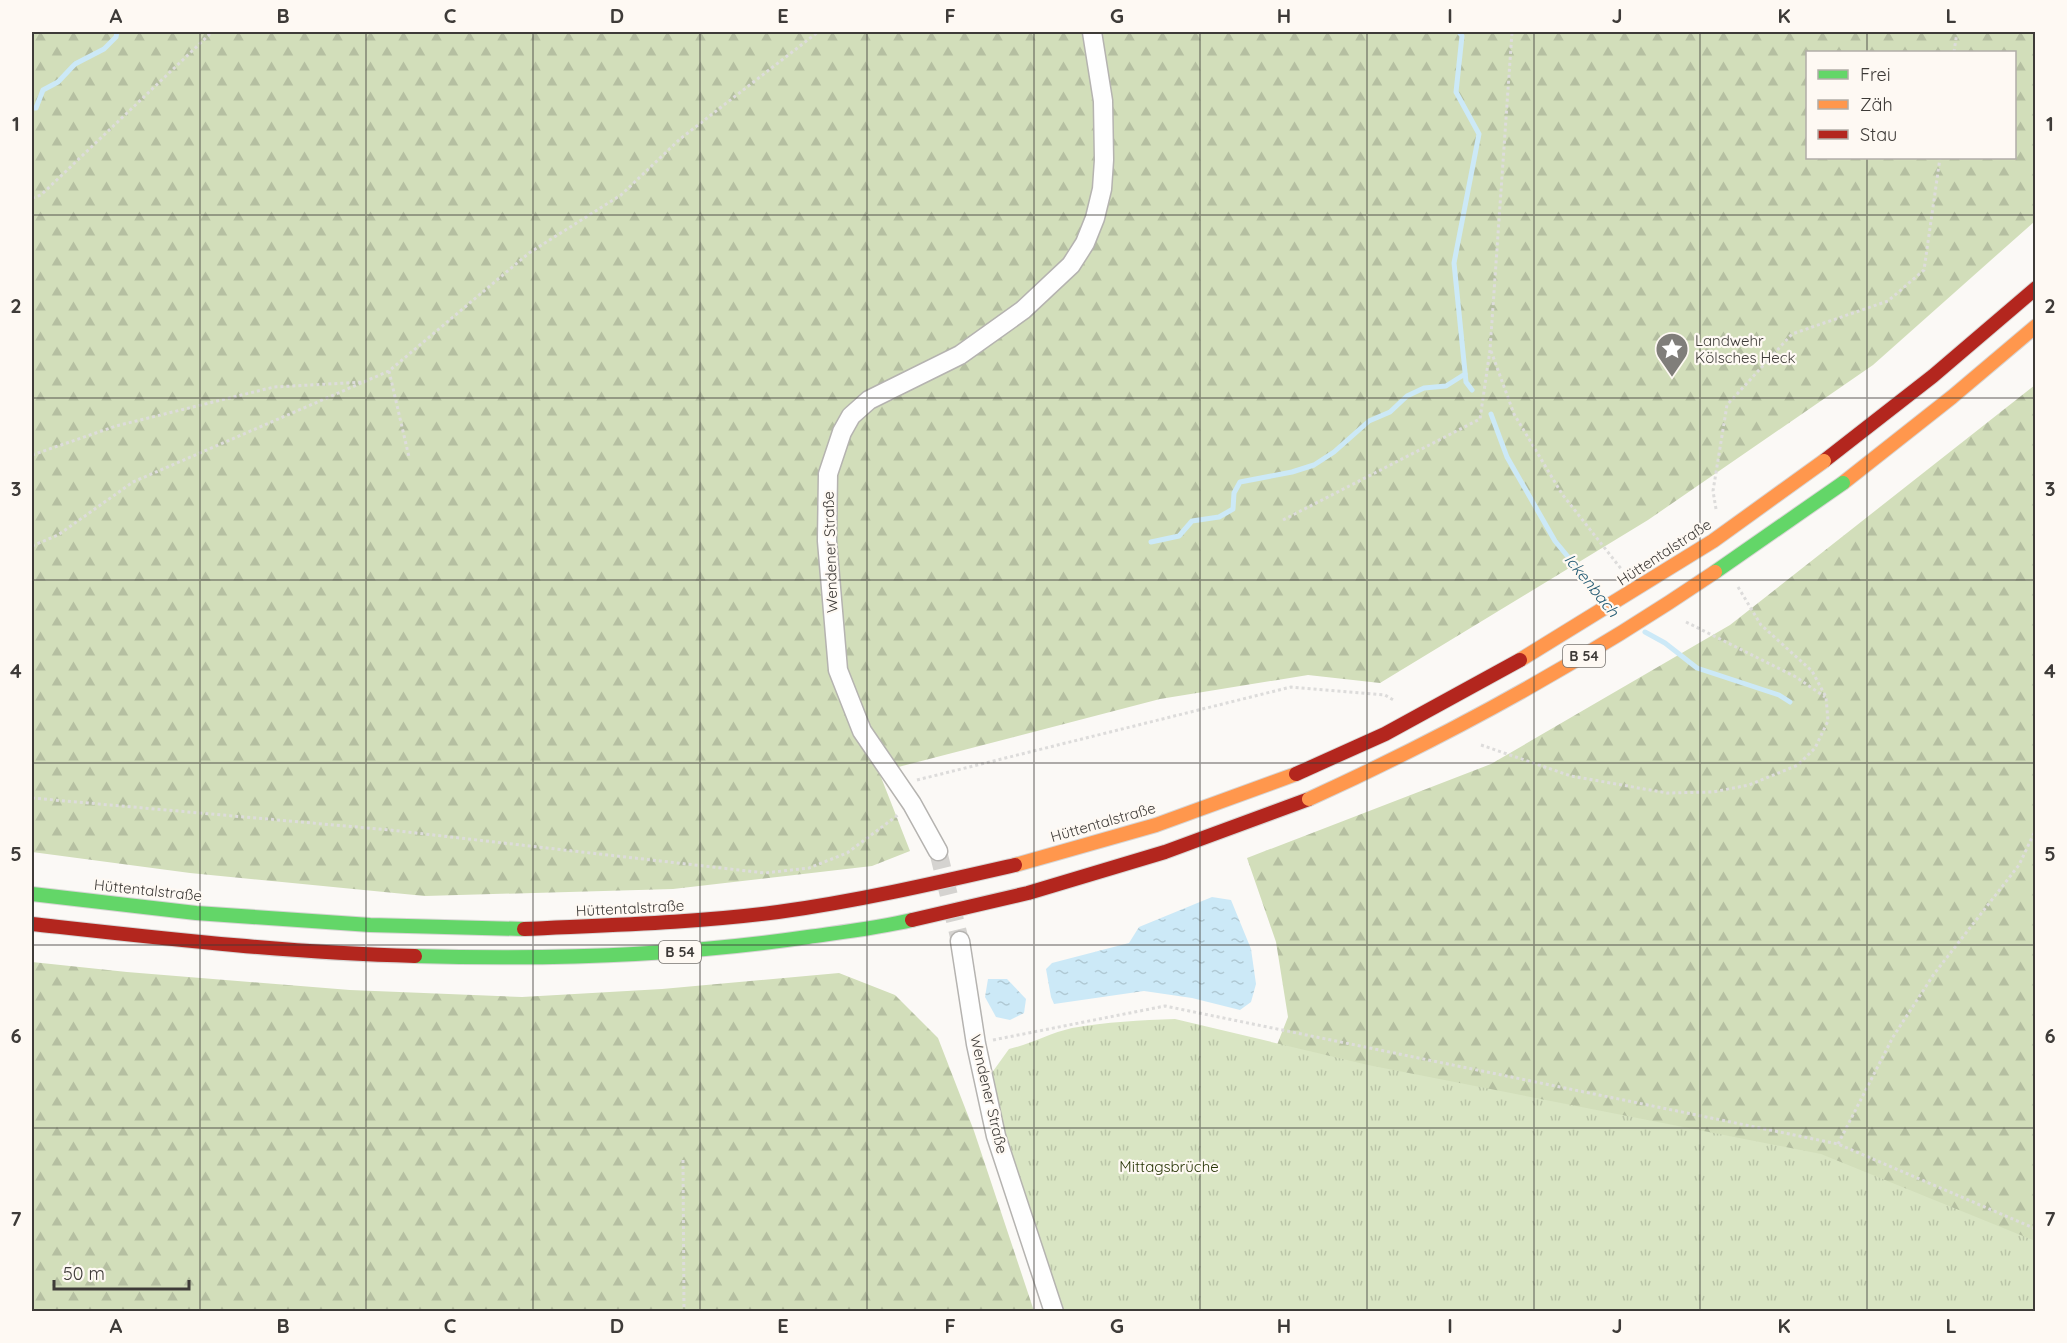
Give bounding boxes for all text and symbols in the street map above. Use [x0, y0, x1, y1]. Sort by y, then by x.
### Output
text: A [110, 3, 123, 28]
text: B [276, 3, 290, 28]
text: C [444, 3, 457, 28]
text: D [610, 3, 624, 28]
text: E [777, 3, 789, 28]
text: F [944, 3, 956, 28]
text: G [1110, 3, 1124, 28]
text: H [1277, 3, 1291, 28]
text: I [1447, 3, 1453, 28]
text: J [1611, 3, 1623, 28]
text: K [1777, 3, 1791, 28]
text: L [1945, 3, 1957, 28]
legend [1806, 51, 2016, 159]
text: Frei [1860, 63, 1891, 86]
text: Zäh [1860, 93, 1893, 116]
text: 1 [12, 111, 20, 136]
text: 1 [2046, 111, 2054, 136]
text: Stau [1860, 123, 1897, 146]
text: 2 [10, 293, 22, 318]
text: 2 [2044, 293, 2056, 318]
place icon: Landwehr Kölsches Heck [1654, 331, 1690, 378]
place label: Landwehr Kölsches Heck [1695, 331, 1796, 367]
text: 3 [11, 476, 21, 501]
text: 3 [2045, 476, 2055, 501]
street label: Wendener Straße [818, 491, 842, 613]
street label: Hüttentalstraße [1613, 514, 1715, 590]
water label: Ickenbach [1560, 549, 1624, 621]
road number: B 54 [1563, 645, 1605, 667]
text: 4 [10, 658, 22, 683]
text: 4 [2044, 658, 2056, 683]
street label: Hüttentalstraße [1048, 798, 1158, 846]
text: 5 [10, 841, 22, 866]
text: 5 [2044, 841, 2056, 866]
street label: Hüttentalstraße [93, 875, 203, 905]
street label: Hüttentalstraße [575, 896, 685, 920]
road number: B 54 [659, 941, 701, 963]
text: 6 [10, 1023, 22, 1048]
text: 6 [2044, 1023, 2056, 1048]
street label: Wendener Straße [966, 1033, 1012, 1155]
park label: Mittagsbrüche [1119, 1157, 1219, 1176]
text: 7 [11, 1206, 22, 1231]
text: 7 [2045, 1206, 2056, 1231]
scale bar [54, 1253, 189, 1291]
text: 50 m [63, 1262, 105, 1285]
text: A [110, 1313, 123, 1338]
text: B [276, 1313, 290, 1338]
text: C [444, 1313, 457, 1338]
text: D [610, 1313, 624, 1338]
text: E [777, 1313, 789, 1338]
text: F [944, 1313, 956, 1338]
text: G [1110, 1313, 1124, 1338]
text: H [1277, 1313, 1291, 1338]
text: I [1447, 1313, 1453, 1338]
text: J [1611, 1313, 1623, 1338]
text: K [1777, 1313, 1791, 1338]
text: L [1945, 1313, 1957, 1338]

